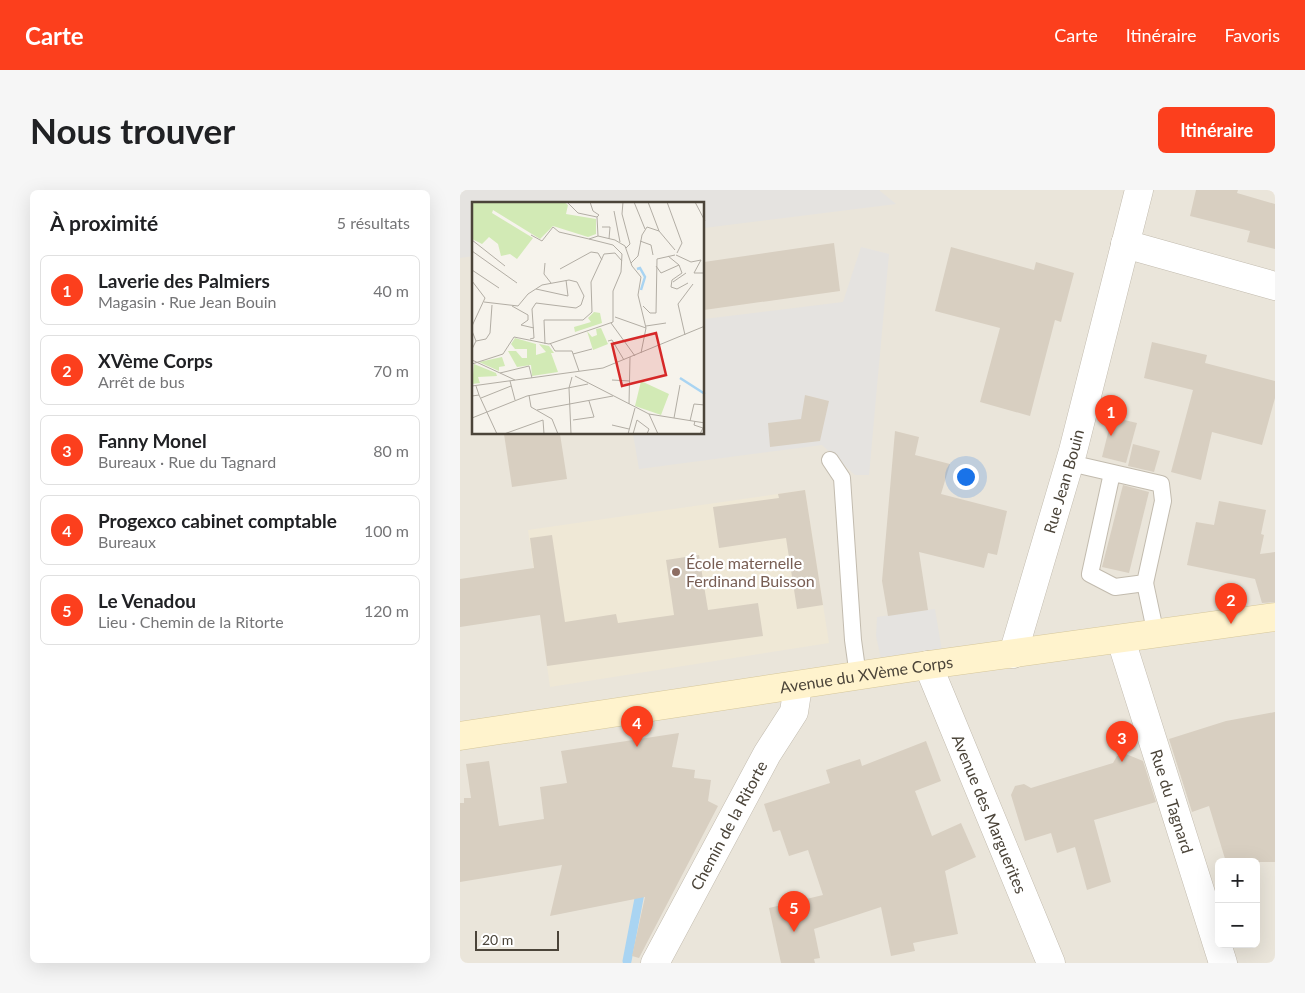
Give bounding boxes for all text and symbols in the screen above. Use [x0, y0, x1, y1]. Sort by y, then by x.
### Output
text: Carte [25, 21, 84, 50]
text: Carte [1054, 24, 1098, 46]
text: Itinéraire [1126, 24, 1196, 46]
text: Favoris [1224, 24, 1280, 46]
button: Itinéraire [1158, 107, 1275, 153]
text: Nous trouver [30, 109, 235, 151]
inset map [472, 202, 705, 435]
text: À proximité [50, 210, 158, 235]
text: 5 résultats [337, 213, 410, 232]
text: Laverie des Palmiers [98, 269, 270, 292]
text: 1 [62, 281, 72, 300]
text: 40 m [373, 281, 409, 300]
text: Magasin · Rue Jean Bouin [98, 292, 276, 311]
text: XVème Corps [98, 349, 213, 372]
text: 2 [62, 361, 72, 380]
text: 70 m [373, 361, 409, 380]
text: Arrêt de bus [98, 372, 185, 391]
pin: 1 [1095, 395, 1127, 436]
street label: Rue Jean Bouin [1039, 427, 1087, 536]
text: Fanny Monel [98, 429, 207, 452]
text: 3 [62, 441, 72, 460]
text: 80 m [373, 441, 409, 460]
text: Bureaux · Rue du Tagnard [98, 452, 276, 471]
your location [953, 464, 979, 490]
text: Progexco cabinet comptable [98, 509, 337, 532]
text: 4 [62, 521, 72, 540]
text: 100 m [364, 521, 409, 540]
text: Bureaux [98, 532, 156, 551]
place label: École maternelle Ferdinand Buisson [686, 553, 815, 590]
marker: École maternelle Ferdinand Buisson [670, 566, 682, 578]
pin: 2 [1215, 583, 1247, 624]
text: Le Venadou [98, 589, 196, 612]
text: 5 [62, 601, 72, 620]
text: 120 m [364, 601, 409, 620]
text: Lieu · Chemin de la Ritorte [98, 612, 284, 631]
street label: Avenue du XVème Corps [778, 652, 954, 696]
pin: 4 [621, 706, 653, 747]
pin: 3 [1106, 721, 1138, 762]
street label: Avenue des Marguerites [949, 731, 1031, 896]
street label: Rue du Tagnard [1147, 747, 1198, 855]
street label: Chemin de la Ritorte [686, 757, 771, 893]
map controls [1215, 858, 1260, 948]
button: + [1215, 858, 1260, 903]
pin: 5 [778, 891, 810, 932]
button: − [1215, 903, 1260, 948]
scale bar [475, 928, 559, 951]
text: 20 m [482, 931, 513, 948]

